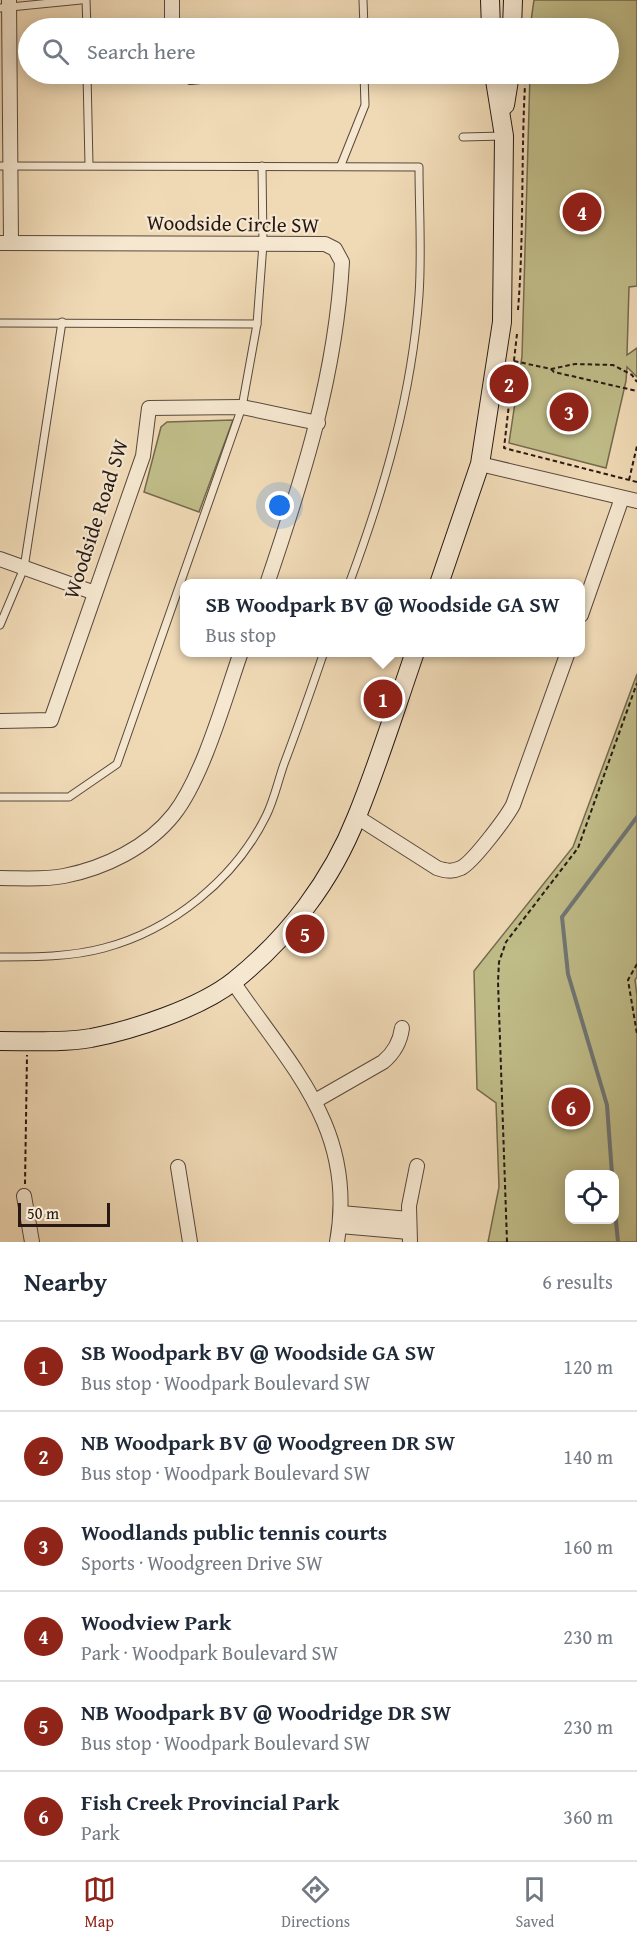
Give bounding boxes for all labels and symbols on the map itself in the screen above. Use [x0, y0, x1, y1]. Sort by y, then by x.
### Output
pin: 4 [562, 190, 602, 234]
street label: Woodside Circle SW [146, 206, 320, 241]
pin: 2 [490, 362, 528, 406]
pin: 3 [550, 390, 588, 434]
street label: Woodside Road SW [55, 435, 136, 603]
your location [265, 491, 294, 520]
pin: 1 [364, 676, 403, 722]
pin: 5 [286, 912, 324, 956]
pin: 6 [552, 1084, 590, 1130]
scale bar [18, 1200, 110, 1228]

